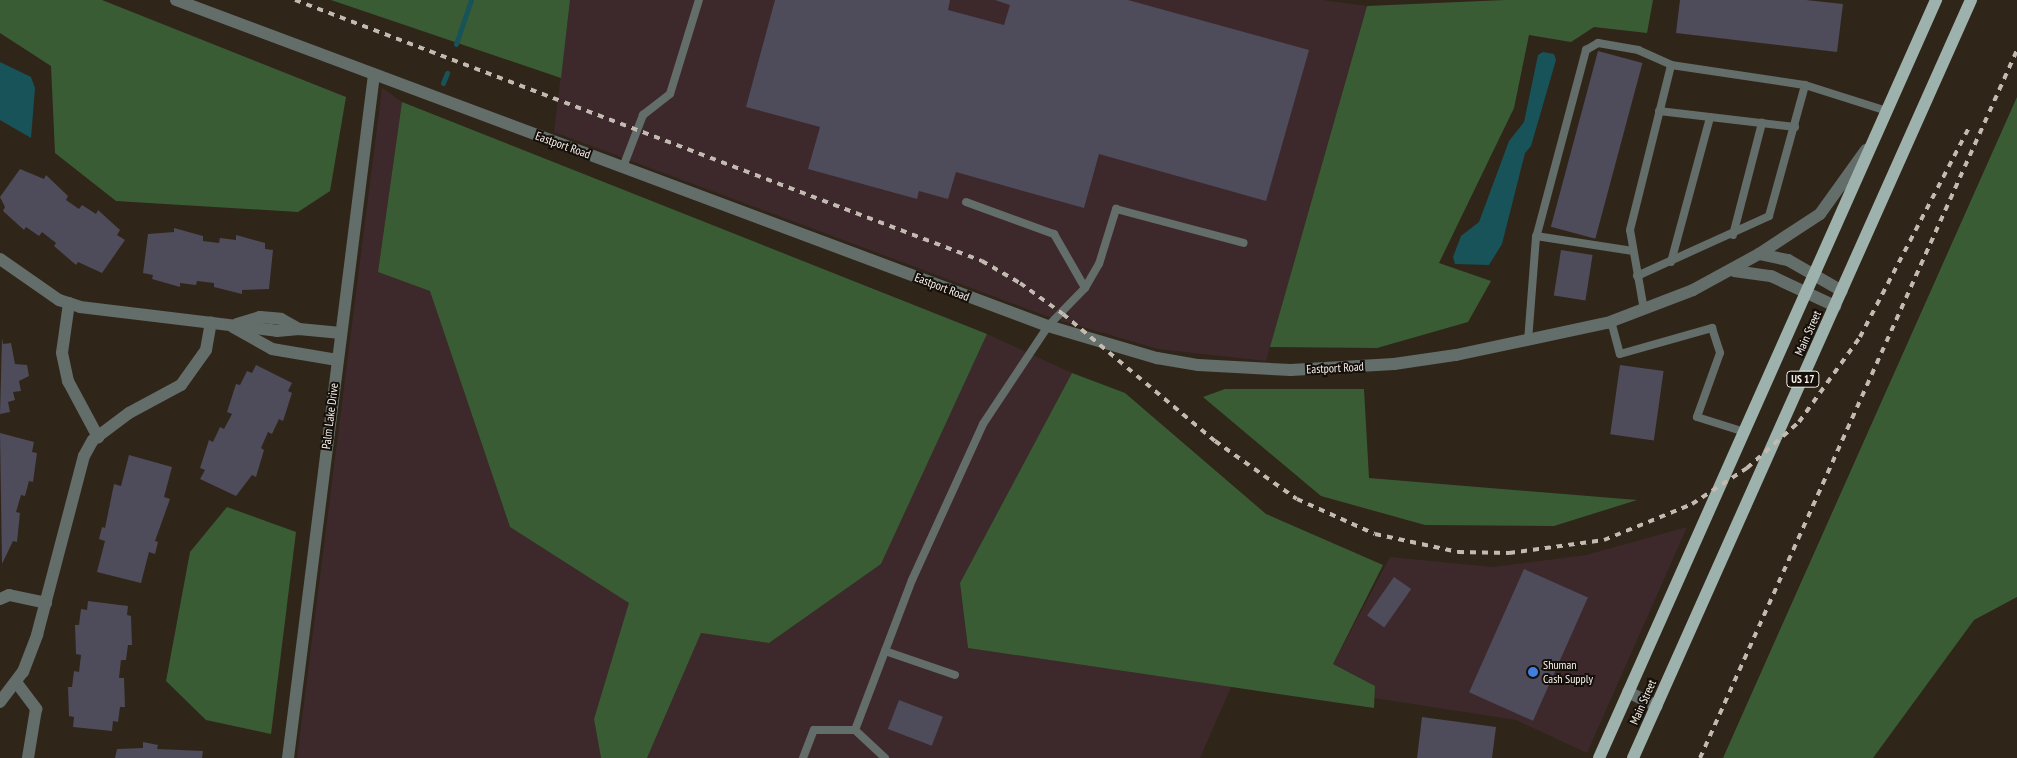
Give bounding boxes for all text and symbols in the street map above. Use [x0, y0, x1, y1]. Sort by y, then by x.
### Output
street label: Eastport Road [533, 128, 593, 162]
street label: Eastport Road [913, 270, 971, 304]
street label: Main Street [1792, 308, 1824, 358]
street label: Eastport Road [1306, 359, 1364, 377]
road number: US 17 [1786, 370, 1820, 388]
street label: Palm Lake Drive [319, 382, 341, 450]
place label: Shuman Cash Supply [1543, 658, 1593, 686]
marker: Shuman Cash Supply [1527, 666, 1539, 678]
street label: Main Street [1627, 677, 1659, 727]

